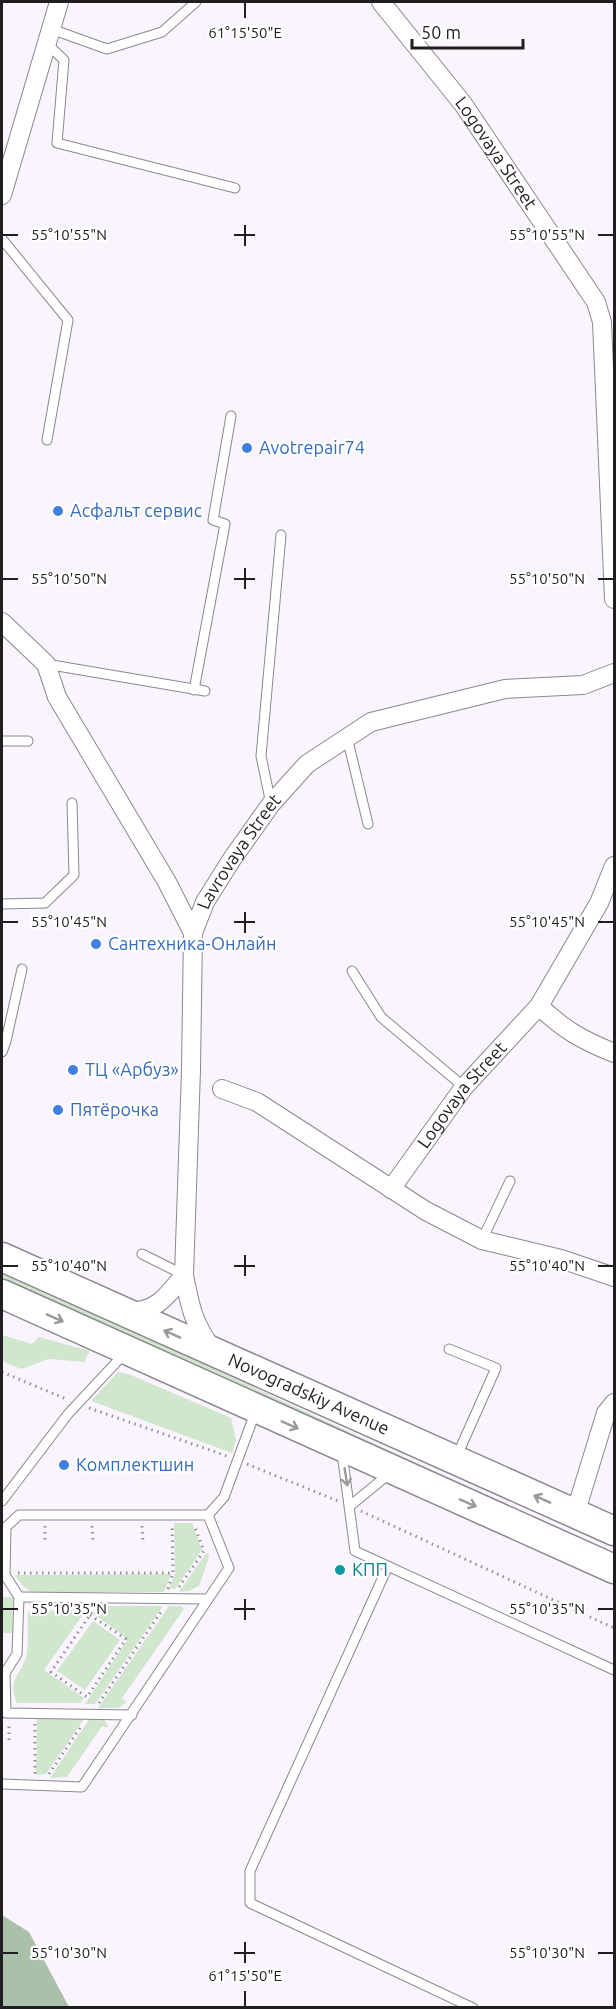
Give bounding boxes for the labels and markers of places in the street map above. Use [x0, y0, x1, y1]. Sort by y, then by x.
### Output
place label: Avotrepair74 [259, 437, 365, 457]
marker: Avotrepair74 [240, 441, 254, 455]
place label: Асфальт сервис [70, 500, 202, 520]
marker: Асфальт сервис [51, 504, 65, 518]
place label: Сантехника-Онлайн [108, 933, 276, 953]
marker: Сантехника-Онлайн [89, 937, 103, 951]
place label: ТЦ «Арбуз» [85, 1059, 179, 1079]
marker: ТЦ «Арбуз» [66, 1063, 80, 1077]
place label: Пятёрочка [70, 1099, 159, 1119]
marker: Пятёрочка [51, 1103, 65, 1117]
place label: Комплектшин [76, 1454, 194, 1474]
marker: Комплектшин [57, 1458, 71, 1472]
place label: КПП [352, 1559, 388, 1579]
marker: КПП [333, 1563, 347, 1577]

